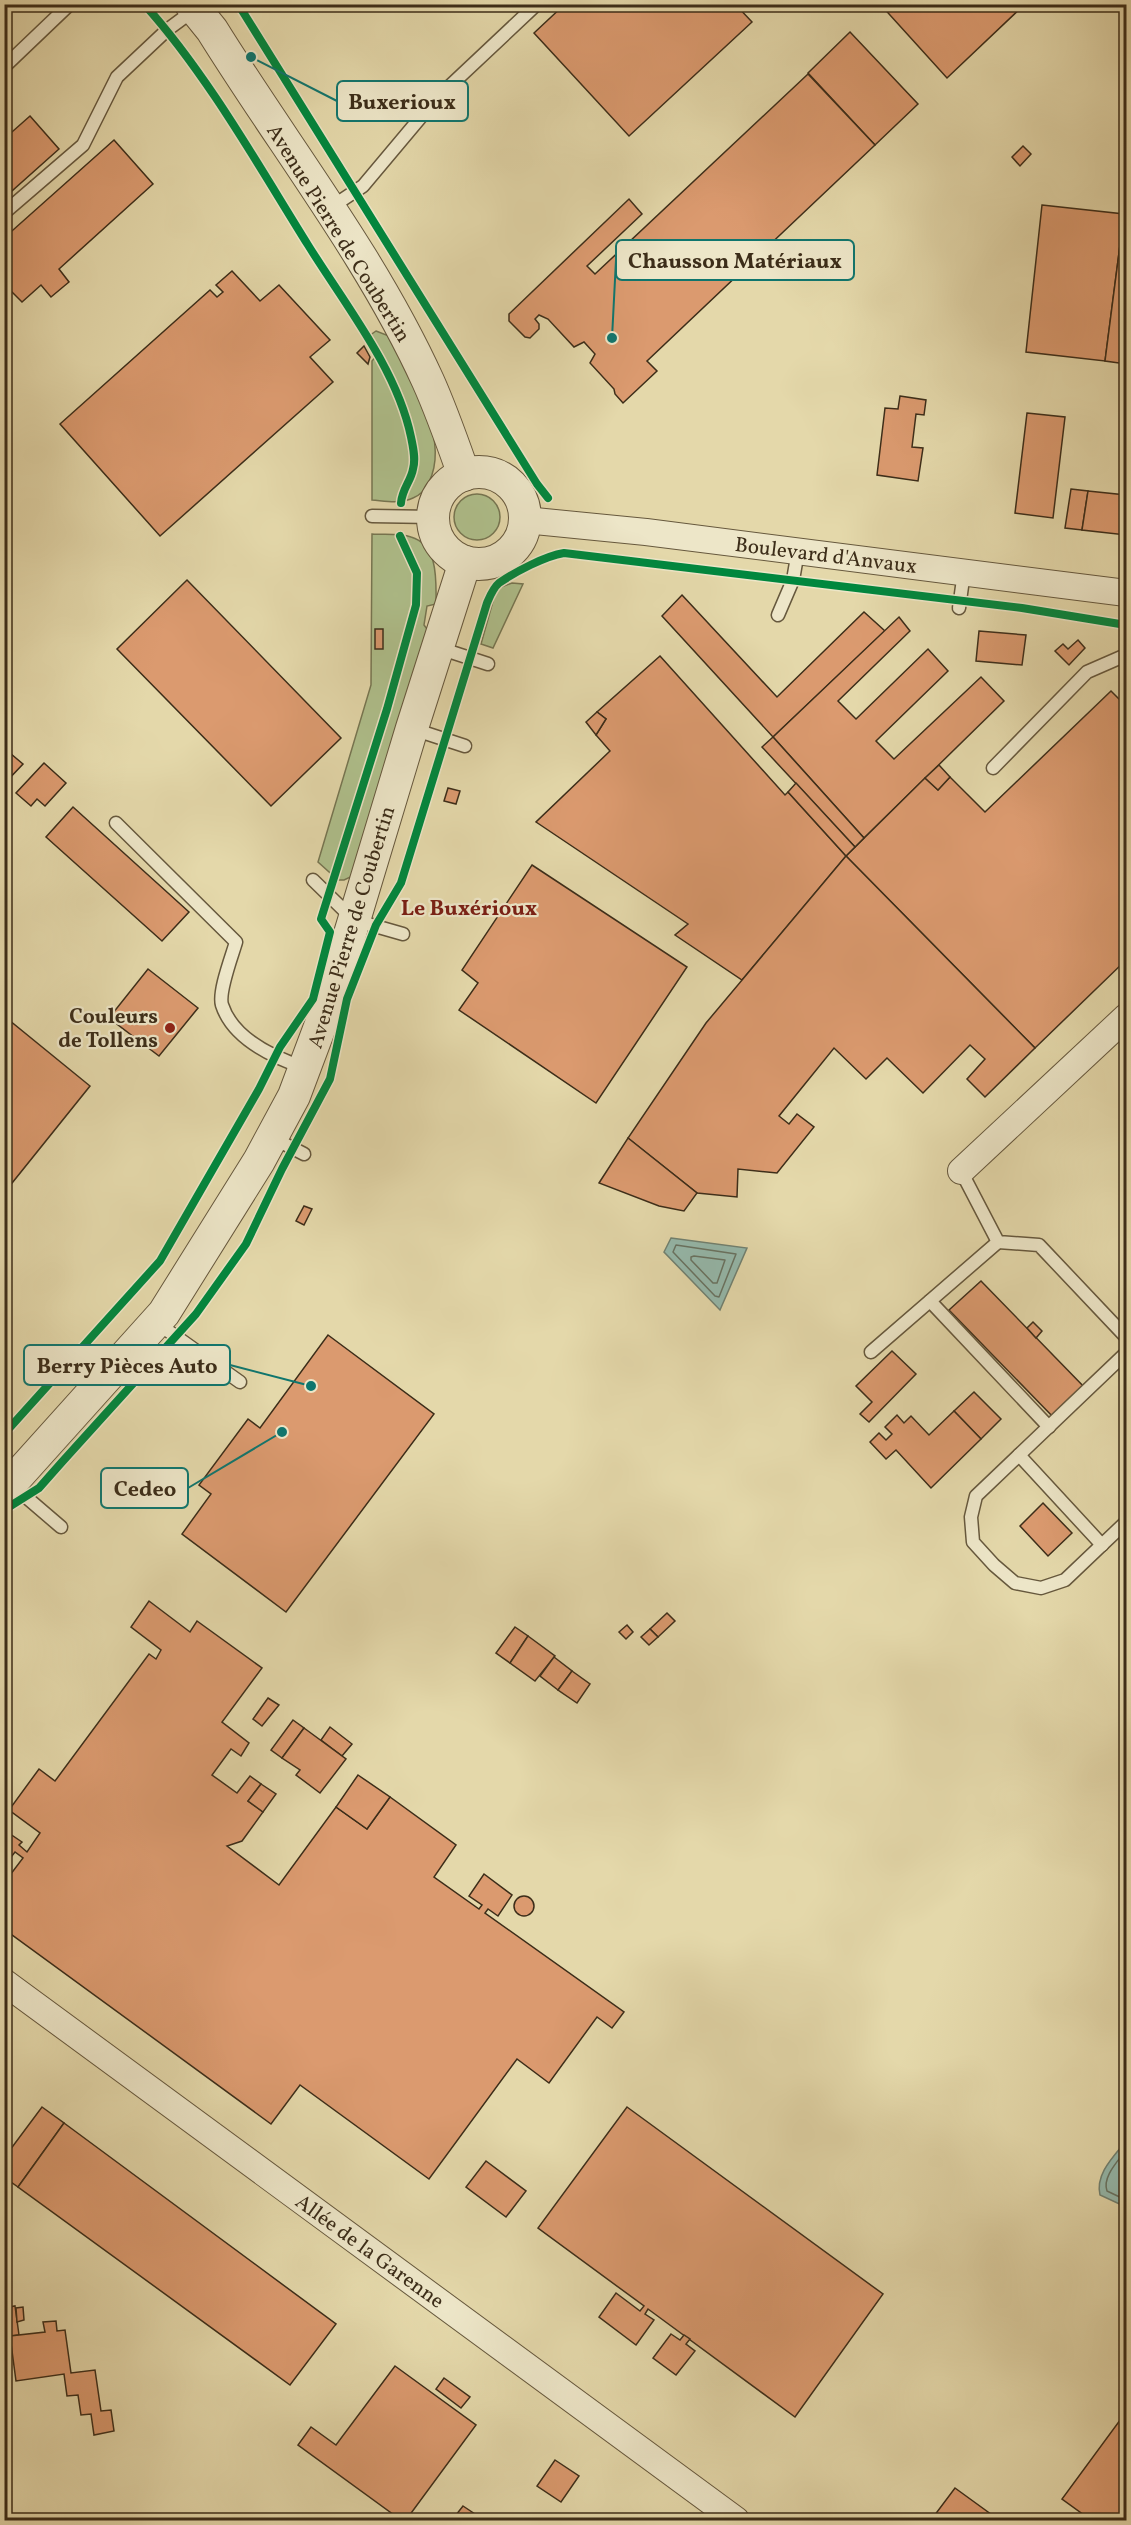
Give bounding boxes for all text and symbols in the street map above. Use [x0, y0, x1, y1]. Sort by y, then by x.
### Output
callout: Buxerioux [337, 81, 468, 121]
text: Buxerioux [348, 88, 456, 119]
street label: Avenue Pierre de Coubertin [259, 119, 417, 348]
callout: Chausson Matériaux [616, 240, 854, 280]
text: Chausson Matériaux [628, 247, 842, 278]
street label: Boulevard d'Anvaux [733, 531, 919, 582]
street label: Avenue Pierre de Coubertin [302, 803, 403, 1052]
district label: Le Buxérioux [401, 894, 537, 925]
place label: Couleurs de Tollens [58, 1003, 158, 1056]
marker: Couleurs de Tollens [163, 1021, 177, 1035]
callout: Berry Pièces Auto [24, 1345, 230, 1385]
text: Berry Pièces Auto [36, 1352, 218, 1383]
callout: Cedeo [101, 1468, 188, 1508]
text: Cedeo [114, 1475, 176, 1506]
street label: Allée de la Garenne [289, 2188, 450, 2316]

